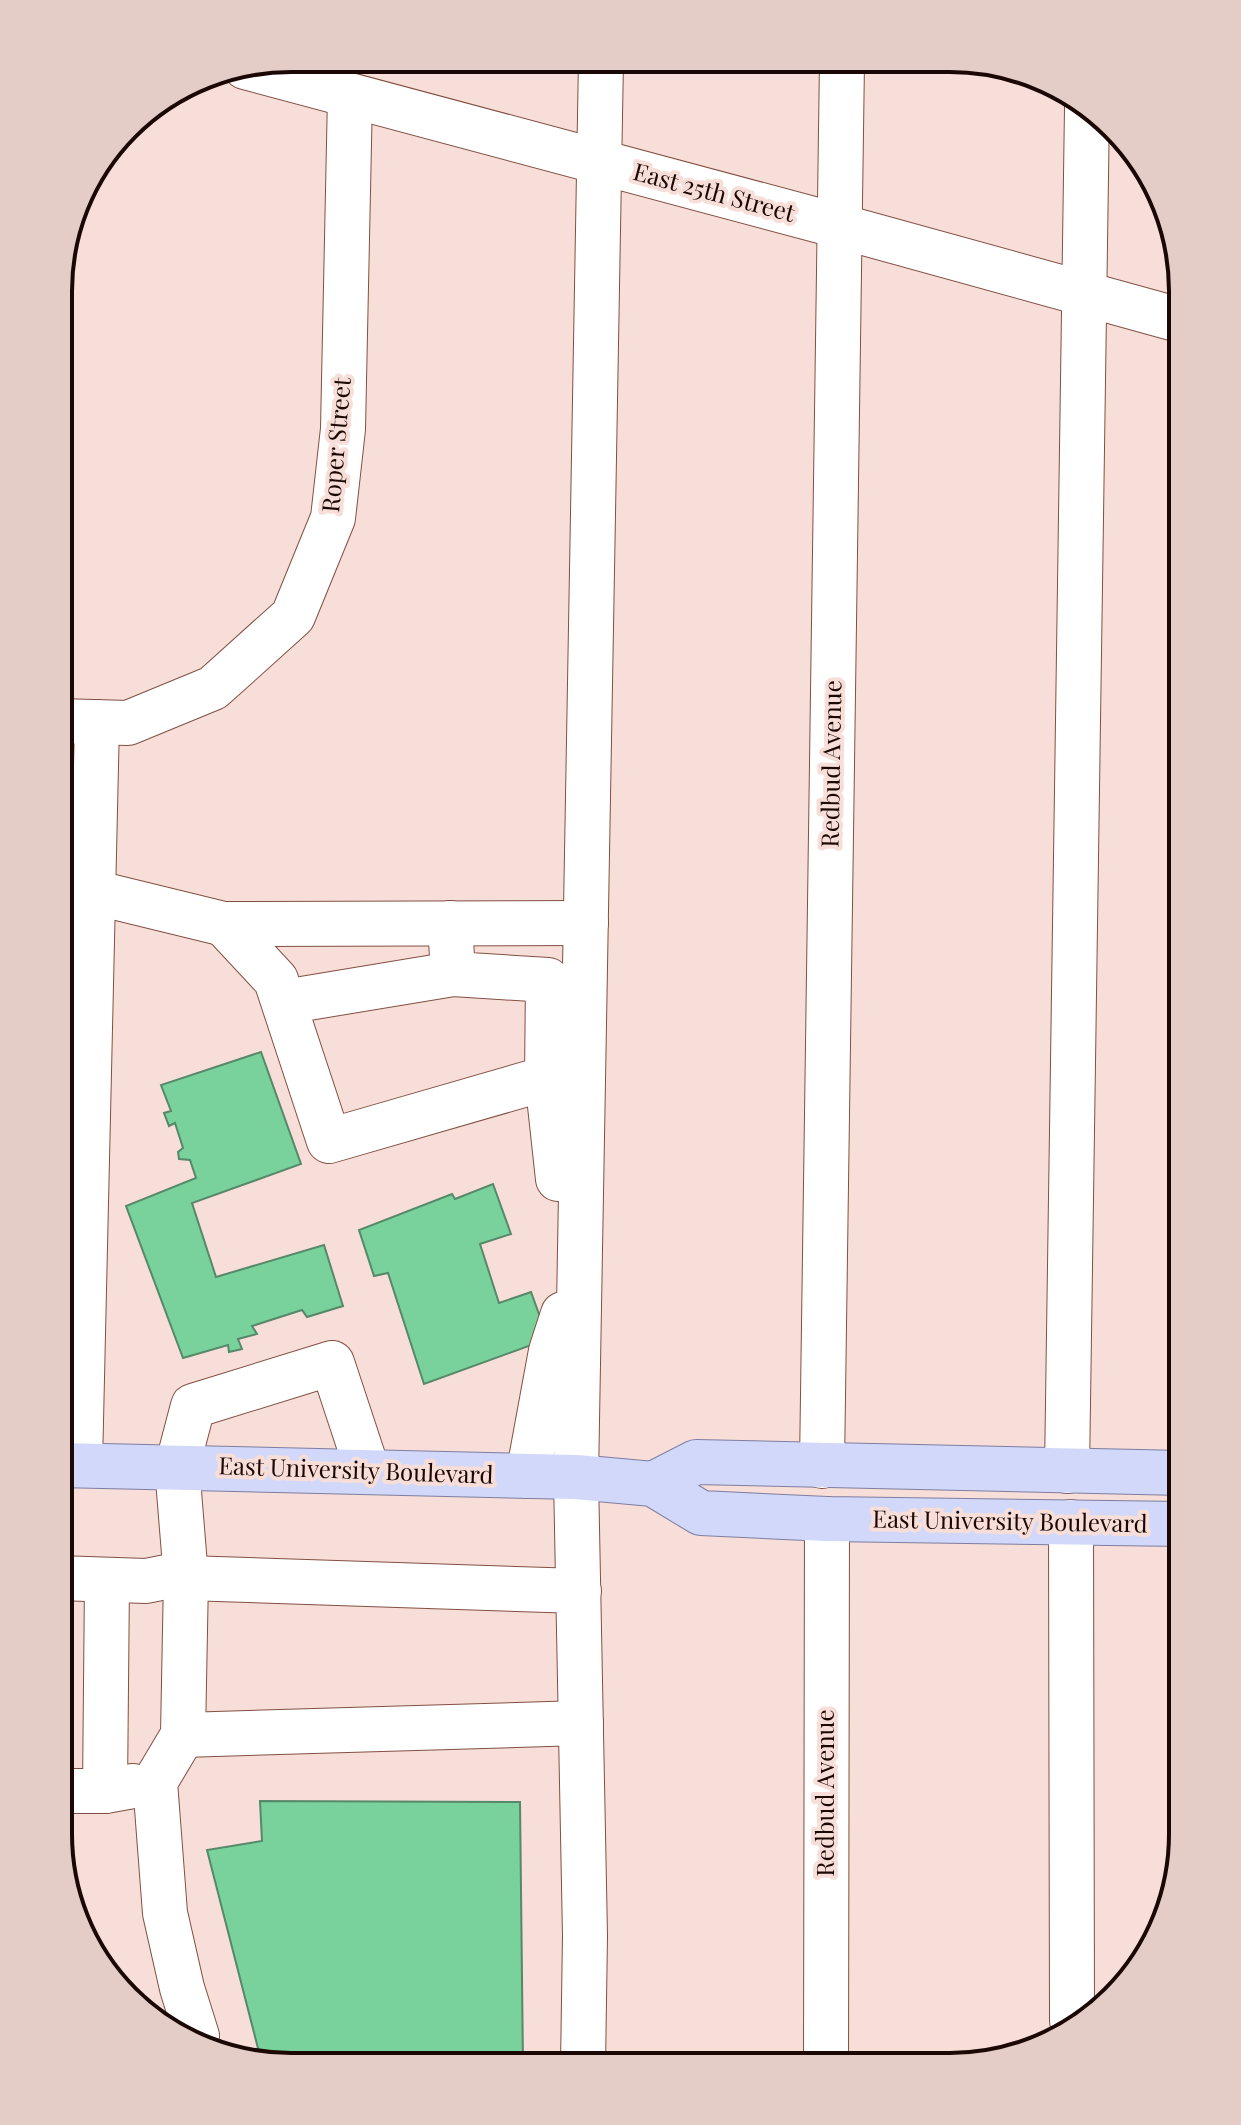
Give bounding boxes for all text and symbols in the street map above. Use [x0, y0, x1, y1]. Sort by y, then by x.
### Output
street label: East 25th Street [630, 154, 799, 228]
street label: Roper Street [313, 375, 357, 514]
street label: Redbud Avenue [813, 680, 847, 848]
street label: East University Boulevard [218, 1448, 494, 1490]
street label: East University Boulevard [872, 1502, 1148, 1538]
street label: Redbud Avenue [808, 1709, 840, 1877]

